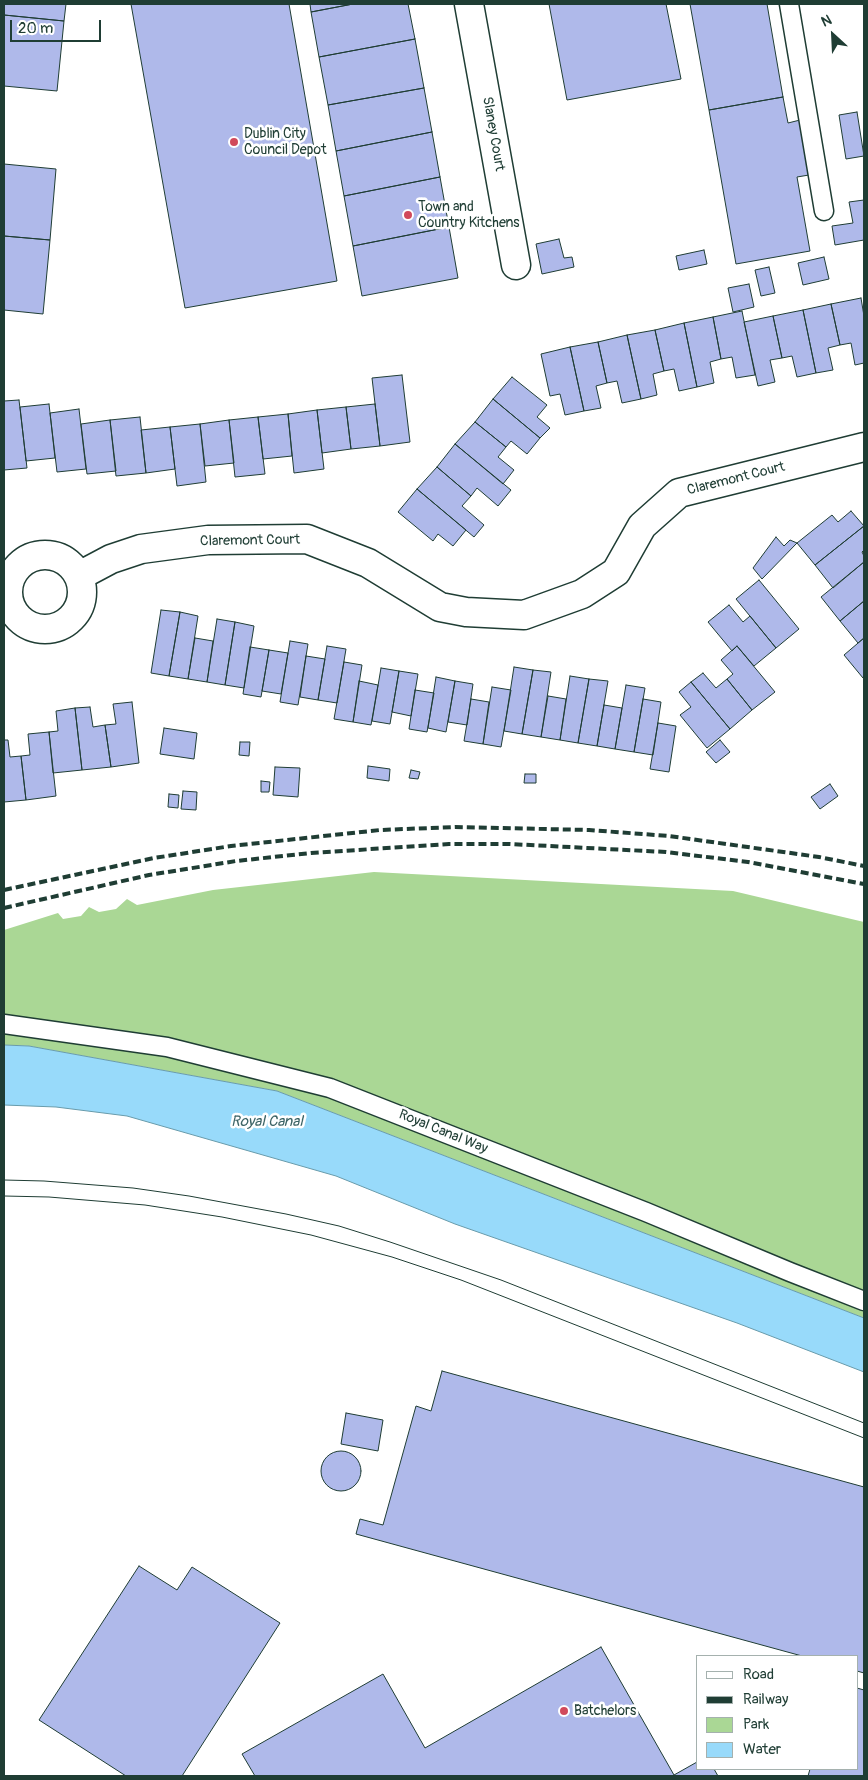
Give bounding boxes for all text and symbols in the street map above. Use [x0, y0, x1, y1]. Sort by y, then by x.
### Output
scale bar [12, 10, 104, 42]
north arrow [808, 10, 858, 60]
text: N [819, 11, 834, 31]
text: 20 m [18, 19, 53, 38]
street label: Slaney Court [478, 95, 508, 173]
place label: Dublin City Council Depot [244, 126, 327, 158]
marker: Dublin City Council Depot [228, 136, 240, 148]
place label: Town and Country Kitchens [418, 199, 519, 232]
marker: Town and Country Kitchens [402, 209, 414, 221]
street label: Claremont Court [685, 459, 787, 499]
street label: Claremont Court [200, 532, 300, 550]
street label: Royal Canal Way [396, 1107, 490, 1157]
water label: Royal Canal [231, 1113, 303, 1131]
legend [696, 1655, 858, 1770]
text: Road [743, 1665, 774, 1684]
text: Railway [743, 1690, 788, 1709]
place label: Batchelors [574, 1703, 636, 1719]
marker: Batchelors [558, 1705, 570, 1717]
text: Park [743, 1715, 769, 1734]
text: Water [743, 1740, 781, 1759]

